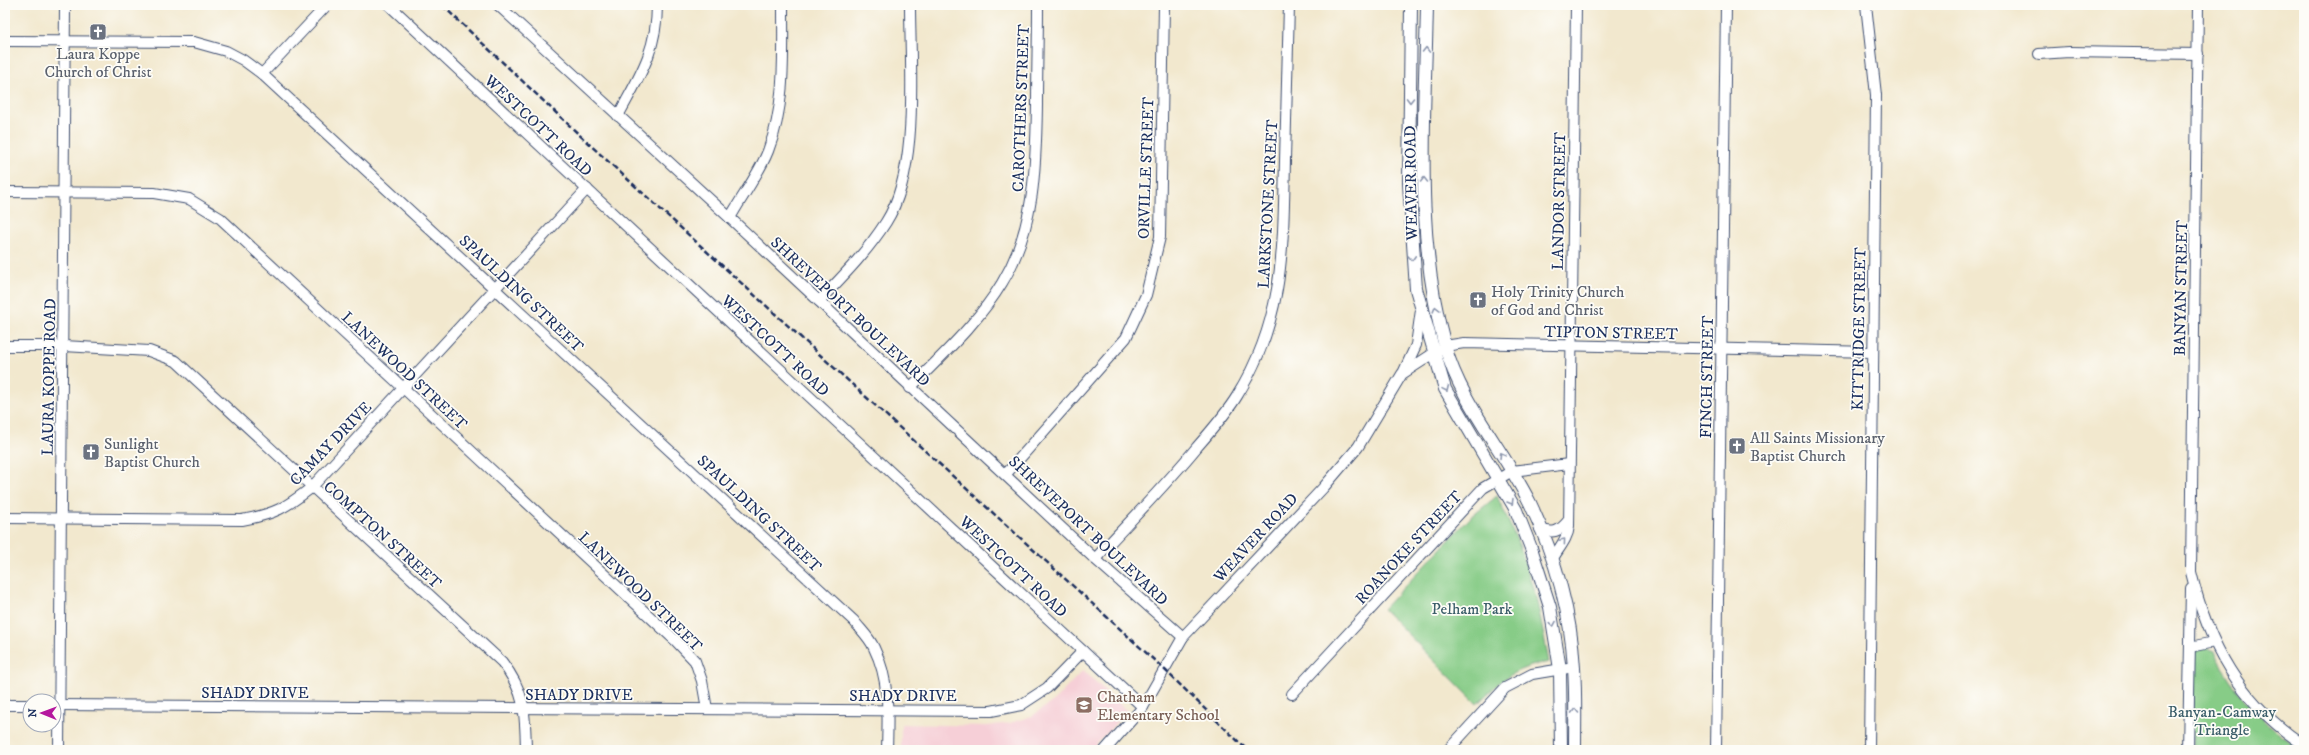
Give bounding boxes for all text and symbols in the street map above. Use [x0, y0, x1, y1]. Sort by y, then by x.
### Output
church icon: Laura Koppe Church of Christ [88, 22, 108, 42]
street label: CAROTHERS STREET [1008, 24, 1034, 192]
place label: Laura Koppe Church of Christ [44, 44, 152, 82]
one-way arrow [1422, 47, 1430, 53]
street label: WESTCOTT ROAD [479, 70, 596, 181]
street label: ORVILLE STREET [1134, 97, 1158, 239]
one-way arrow [1406, 97, 1414, 103]
street label: LARKSTONE STREET [1254, 119, 1282, 289]
street label: WEAVER ROAD [1400, 125, 1422, 242]
street label: LANDOR STREET [1548, 132, 1570, 270]
one-way arrow [1420, 177, 1428, 183]
street label: BANYAN STREET [2170, 220, 2192, 356]
street label: SPAULDING STREET [455, 231, 588, 357]
street label: SHREVEPORT BOULEVARD [766, 233, 934, 391]
street label: KITTRIDGE STREET [1848, 247, 1870, 411]
one-way arrow [1408, 255, 1417, 261]
place label: Holy Trinity Church of God and Christ [1491, 282, 1625, 320]
street label: WESTCOTT ROAD [716, 290, 833, 401]
church icon: Holy Trinity Church of God and Christ [1468, 290, 1488, 310]
street label: LAURA KOPPE ROAD [38, 298, 60, 456]
one-way arrow [1432, 305, 1440, 312]
street label: LANEWOOD STREET [337, 307, 471, 434]
street label: FINCH STREET [1696, 315, 1718, 439]
street label: TIPTON STREET [1544, 322, 1678, 344]
one-way arrow [1441, 385, 1449, 393]
street label: CAMAY DRIVE [286, 397, 376, 490]
place label: All Saints Missionary Baptist Church [1750, 428, 1885, 466]
place label: Sunlight Baptist Church [104, 434, 201, 472]
church icon: All Saints Missionary Baptist Church [1727, 436, 1747, 456]
church icon: Sunlight Baptist Church [81, 442, 101, 462]
street label: SPAULDING STREET [693, 451, 826, 577]
street label: SHREVEPORT BOULEVARD [1004, 452, 1172, 610]
one-way arrow [1500, 452, 1507, 459]
street label: COMPTON STREET [319, 477, 445, 593]
street label: ROANOKE STREET [1351, 487, 1466, 609]
street label: WEAVER ROAD [1208, 489, 1302, 587]
one-way arrow [1506, 498, 1514, 505]
street label: WESTCOTT ROAD [954, 511, 1071, 622]
street label: LANEWOOD STREET [574, 527, 706, 656]
one-way arrow [1559, 538, 1566, 546]
park label: Pelham Park [1431, 599, 1513, 619]
one-way arrow [1548, 621, 1557, 628]
street label: SHADY DRIVE [201, 683, 309, 703]
street label: SHADY DRIVE [525, 685, 633, 705]
street label: SHADY DRIVE [849, 686, 957, 706]
place label: Chatham Elementary School [1097, 687, 1220, 725]
north arrow [22, 693, 62, 733]
school or university icon: Chatham Elementary School [1074, 695, 1094, 715]
park label: Banyan-Camway Triangle [2168, 702, 2277, 740]
text: N [26, 708, 40, 717]
one-way arrow [1571, 708, 1579, 714]

